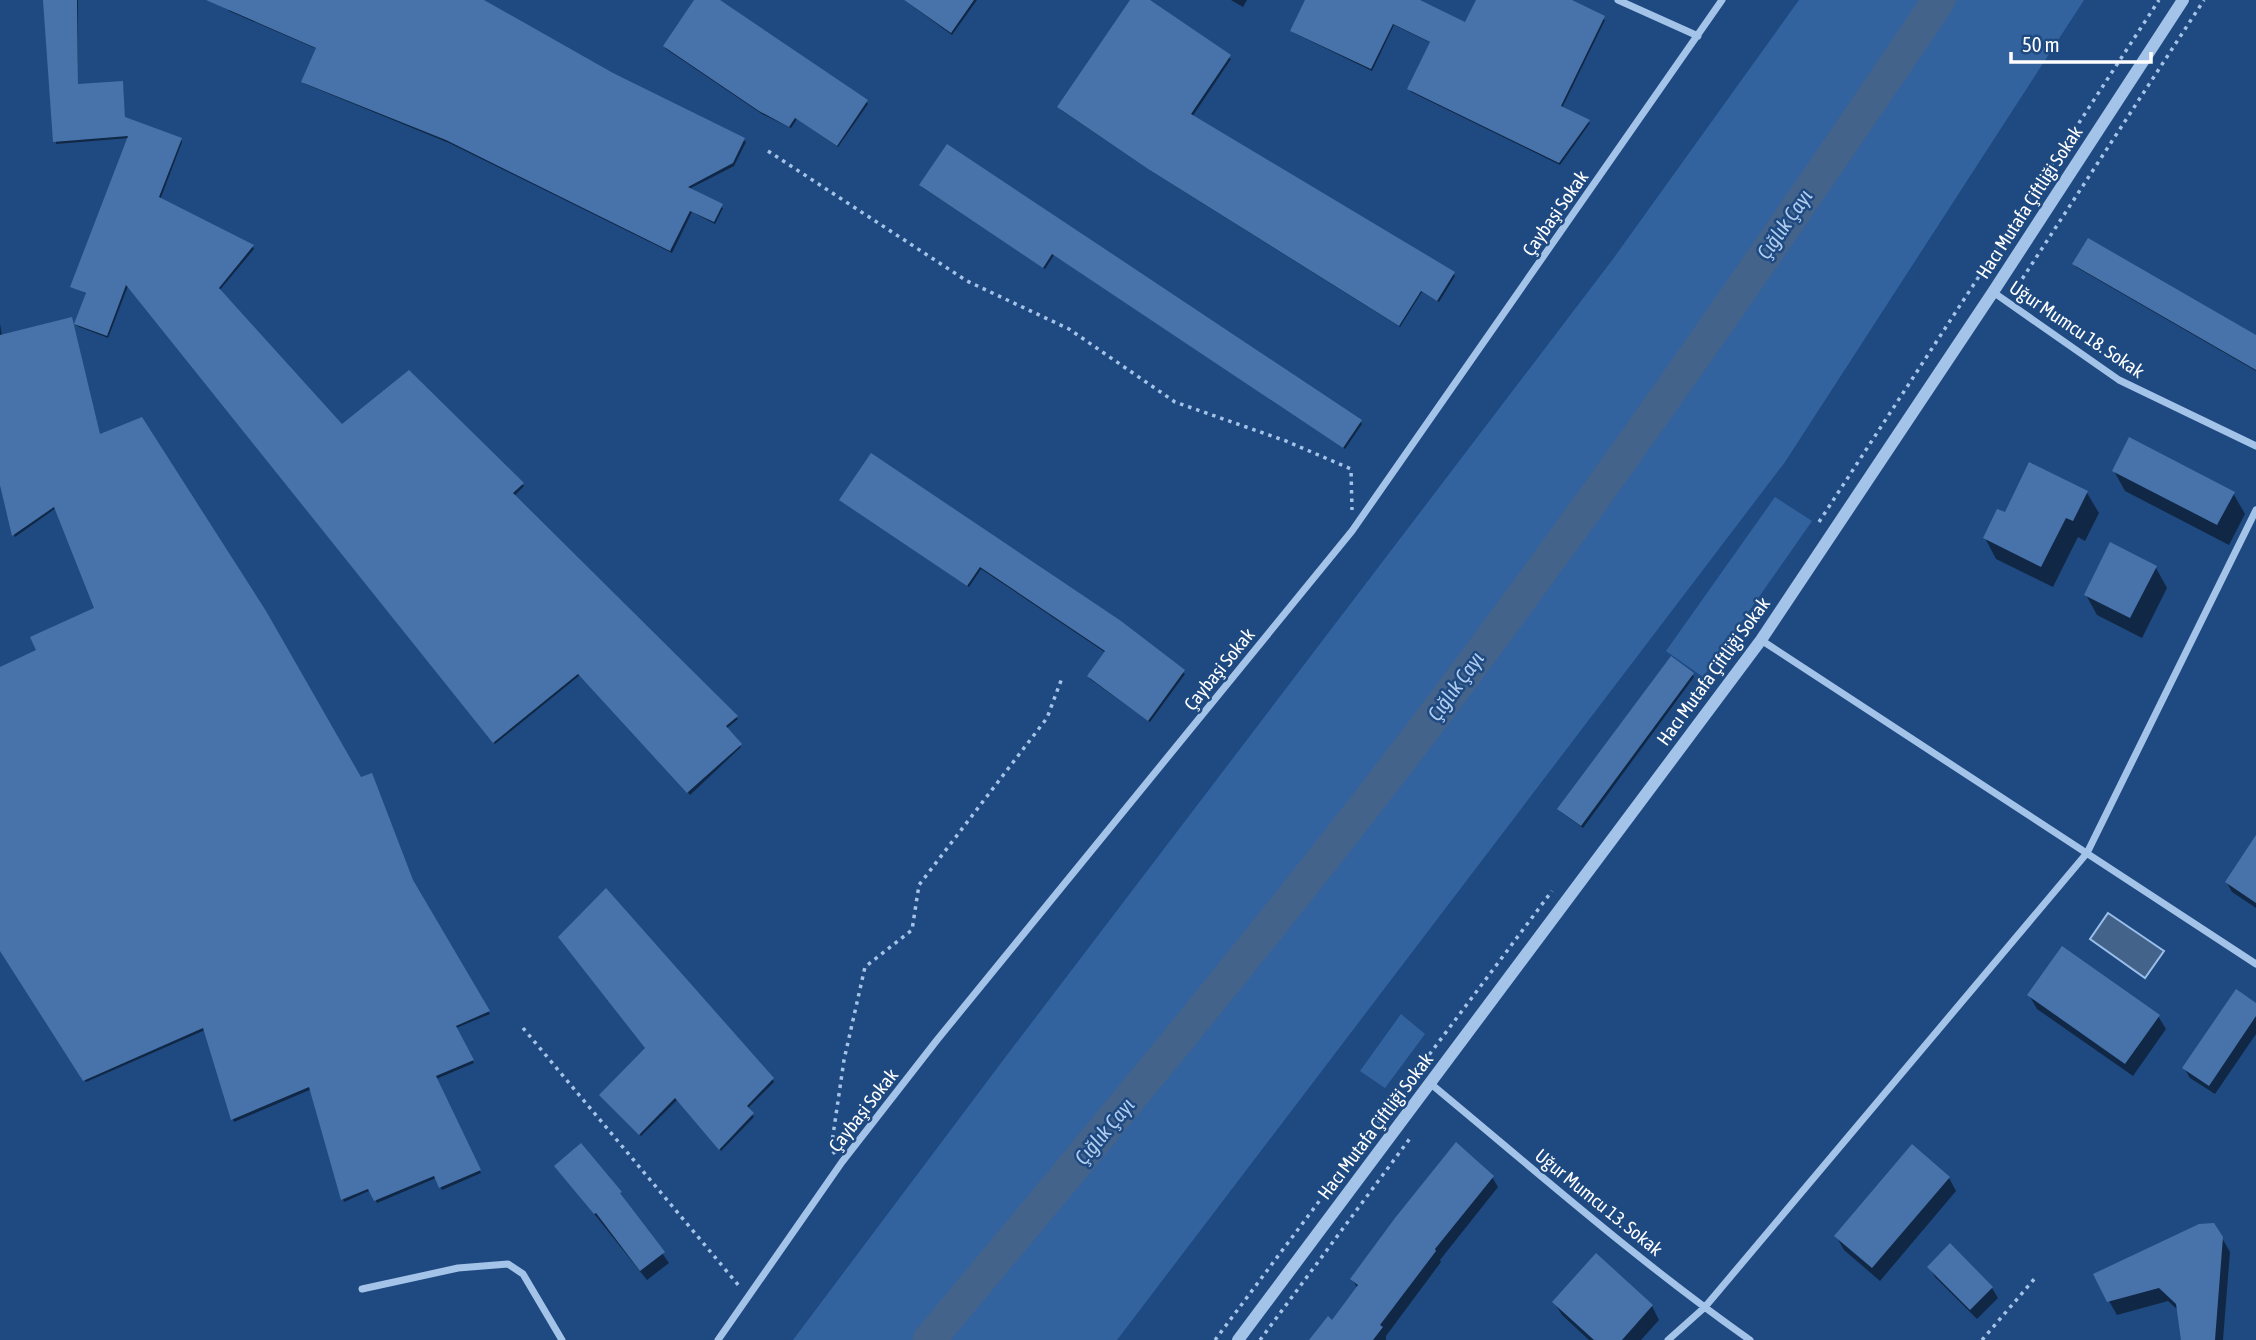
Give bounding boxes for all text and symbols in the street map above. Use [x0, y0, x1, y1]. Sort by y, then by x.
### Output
scale bar [2011, 21, 2151, 65]
text: 50 m [2022, 32, 2060, 56]
street label: Hacı Mutafa Çiftliği Sokak [1971, 121, 2087, 282]
street label: Çaybaşi Sokak [1518, 166, 1593, 260]
water label: Çığlık Çayı [1751, 184, 1817, 263]
street label: Uğur Mumcu 18. Sokak [2006, 276, 2149, 383]
street label: Hacı Mutafa Çiftliği Sokak [1652, 592, 1774, 749]
street label: Çaybaşi Sokak [1179, 623, 1259, 714]
water label: Çığlık Çayı [1422, 647, 1488, 725]
street label: Hacı Mutafa Çiftliği Sokak [1313, 1048, 1438, 1203]
street label: Çaybaşi Sokak [824, 1064, 903, 1156]
water label: Çığlık Çayı [1069, 1093, 1139, 1169]
street label: Uğur Mumcu 13. Sokak [1531, 1144, 1668, 1260]

